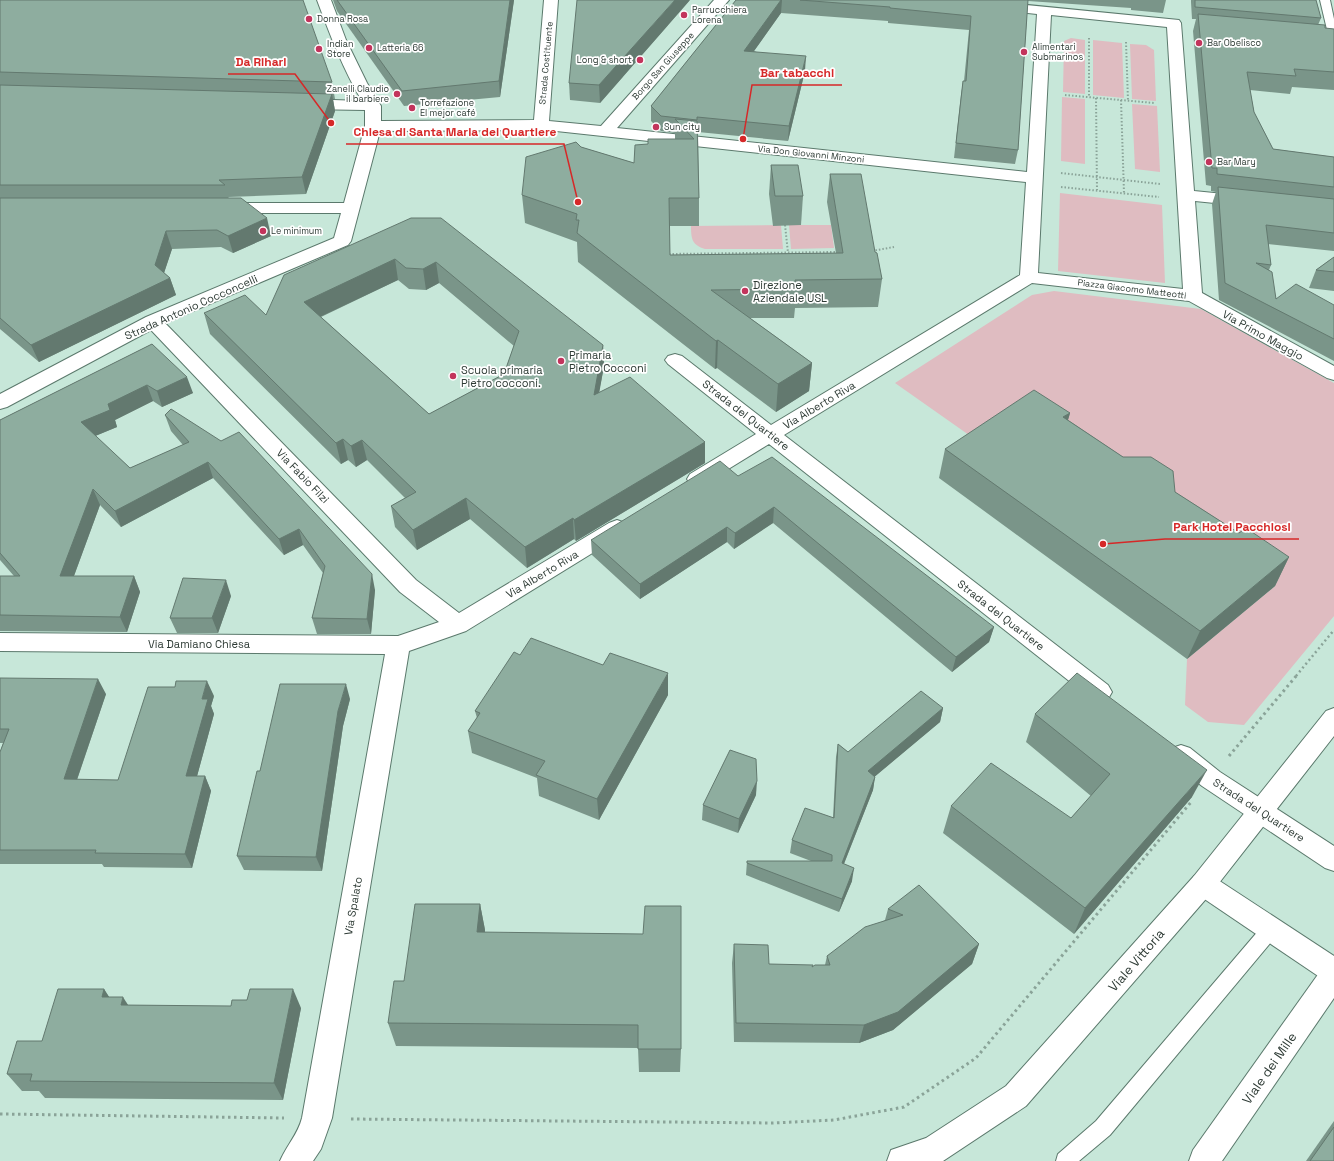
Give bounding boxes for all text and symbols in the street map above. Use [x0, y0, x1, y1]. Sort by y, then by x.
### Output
place label: Parrucchiera Lorena [692, 4, 747, 26]
marker: Parrucchiera Lorena [679, 10, 689, 20]
place label: Donna Rosa [317, 13, 368, 25]
marker: Donna Rosa [304, 14, 314, 24]
street label: Strada Costituente [536, 21, 556, 105]
street label: Borgo San Giuseppe [629, 29, 697, 103]
place label: Bar Obelisco [1207, 37, 1262, 49]
place label: Indian Store [327, 38, 353, 60]
marker: Bar Obelisco [1194, 38, 1204, 48]
place label: Alimentari Submarinos [1032, 41, 1083, 63]
place label: Latteria 66 [377, 42, 424, 54]
marker: Latteria 66 [364, 43, 374, 53]
marker: Indian Store [314, 44, 324, 54]
marker: Alimentari Submarinos [1019, 47, 1029, 57]
callout: Da Rihari [228, 50, 295, 74]
text: Da Rihari [235, 54, 287, 70]
place label: Long & short [577, 54, 632, 66]
marker: Long & short [635, 55, 645, 65]
callout: Bar tabacchi [752, 61, 842, 85]
text: Bar tabacchi [760, 65, 834, 81]
place label: Zanelli Claudio il barbiere [327, 83, 389, 105]
marker: Zanelli Claudio il barbiere [392, 89, 402, 99]
place label: Torrefazione El mejor café [420, 97, 476, 119]
marker: Torrefazione El mejor café [407, 103, 417, 113]
callout: Chiesa di Santa Maria del Quartiere [346, 120, 564, 144]
place label: Sun city [664, 121, 700, 133]
marker: Sun city [651, 122, 661, 132]
text: Chiesa di Santa Maria del Quartiere [354, 124, 556, 140]
street label: Via Don Giovanni Minzoni [757, 142, 865, 166]
place label: Bar Mary [1217, 156, 1256, 168]
marker: Bar Mary [1204, 157, 1214, 167]
place label: Le minimum [271, 225, 322, 237]
marker: Le minimum [258, 226, 268, 236]
street label: Strada Antonio Cocconcelli [122, 271, 260, 343]
street label: Piazza Giacomo Matteotti [1077, 276, 1187, 302]
place label: Direzione Aziendale USL [753, 278, 827, 305]
marker: Direzione Aziendale USL [740, 286, 750, 296]
street label: Via Primo Maggio [1220, 307, 1306, 363]
place label: Primaria Pietro Cocconi [569, 348, 647, 375]
marker: Primaria Pietro Cocconi [556, 356, 566, 366]
place label: Scuola primaria Pietro cocconi. [461, 363, 543, 390]
marker: Scuola primaria Pietro cocconi. [448, 371, 458, 381]
street label: Strada del Quartiere [700, 377, 792, 453]
street label: Via Alberto Riva [780, 378, 858, 432]
street label: Via Fabio Filzi [274, 446, 333, 506]
callout: Park Hotel Pacchiosi [1165, 515, 1299, 539]
text: Park Hotel Pacchiosi [1173, 519, 1291, 535]
street label: Via Alberto Riva [503, 547, 581, 601]
street label: Strada del Quartiere [955, 577, 1047, 653]
street label: Via Damiano Chiesa [148, 637, 251, 651]
street label: Strada del Quartiere [1210, 775, 1308, 845]
street label: Via Spalato [341, 875, 365, 936]
street label: Viale Vittoria [1104, 925, 1169, 995]
street label: Viale dei Mille [1238, 1029, 1300, 1108]

